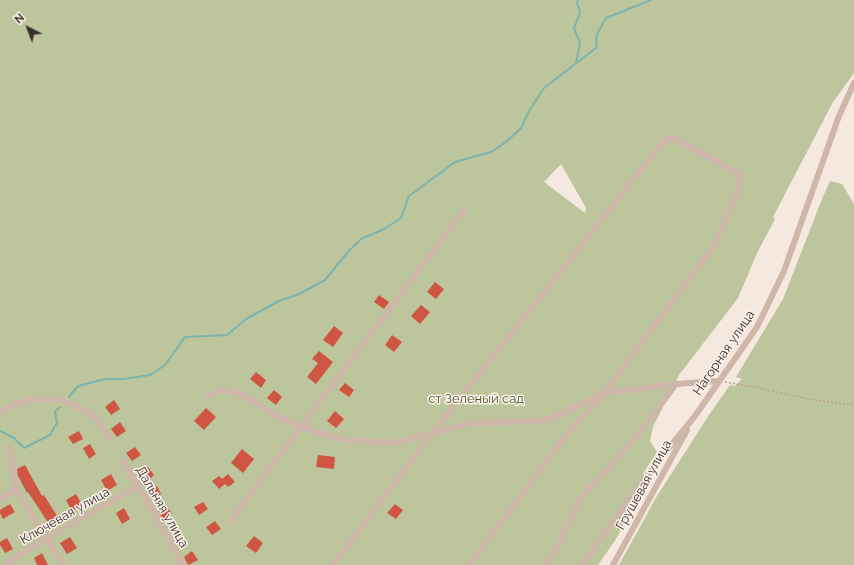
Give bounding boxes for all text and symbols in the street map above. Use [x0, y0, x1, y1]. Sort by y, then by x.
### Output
north arrow [8, 8, 48, 48]
text: N [12, 11, 27, 26]
street label: Нагорная улица [690, 308, 758, 398]
park label: ст Зеленый сад [428, 391, 524, 407]
street label: Грушевая улица [613, 437, 675, 533]
street label: Дальняя улица [132, 463, 192, 551]
street label: Ключевая улица [17, 484, 113, 548]

